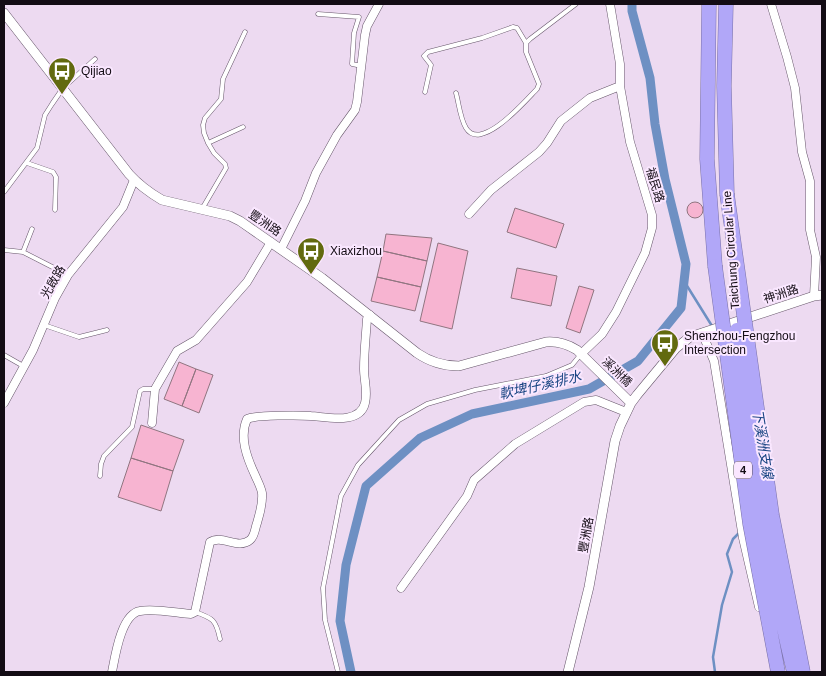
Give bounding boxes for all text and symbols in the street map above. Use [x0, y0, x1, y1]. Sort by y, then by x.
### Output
bus stop icon: Qijiao [47, 56, 77, 95]
place label: Qijiao [81, 64, 112, 78]
street label: 福民路 [643, 166, 667, 204]
street label: Taichung Circular Line [720, 190, 742, 310]
street label: 豐洲路 [246, 207, 284, 239]
bus stop icon: Xiaxizhou [296, 236, 326, 275]
place label: Xiaxizhou [330, 244, 382, 258]
street label: 光啟路 [38, 263, 68, 301]
street label: 神洲路 [762, 282, 800, 306]
bus stop icon: Shenzhou-Fengzhou Intersection [650, 328, 680, 367]
place label: Shenzhou-Fengzhou Intersection [684, 329, 795, 357]
street label: 溪洲橋 [599, 354, 635, 390]
water label: 軟埤仔溪排水 [497, 368, 584, 402]
water label: 下溪洲支線 [750, 408, 777, 482]
road number: 4 [734, 462, 752, 478]
street label: 豐洲路 [576, 516, 596, 554]

